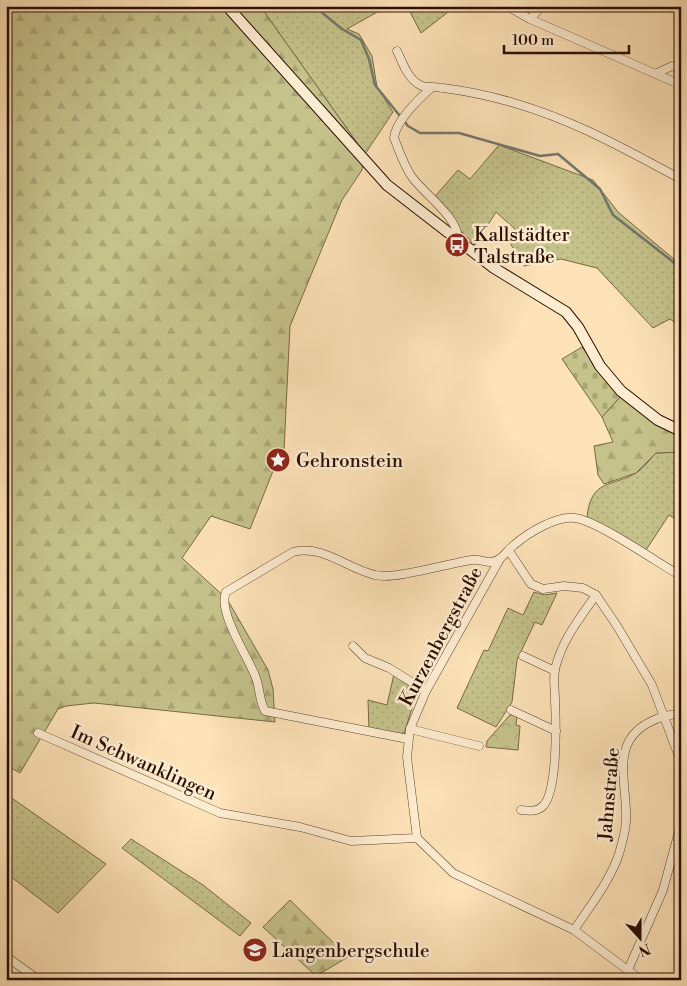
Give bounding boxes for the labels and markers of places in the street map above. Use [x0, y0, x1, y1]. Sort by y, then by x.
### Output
place label: Kallstädter Talstraße [474, 223, 570, 269]
bus stop icon: Kallstädter Talstraße [444, 232, 470, 258]
place icon: Gehronstein [265, 447, 291, 473]
place label: Gehronstein [296, 449, 403, 473]
school or university icon: Langenbergschule [242, 937, 268, 963]
place label: Langenbergschule [272, 939, 430, 963]

